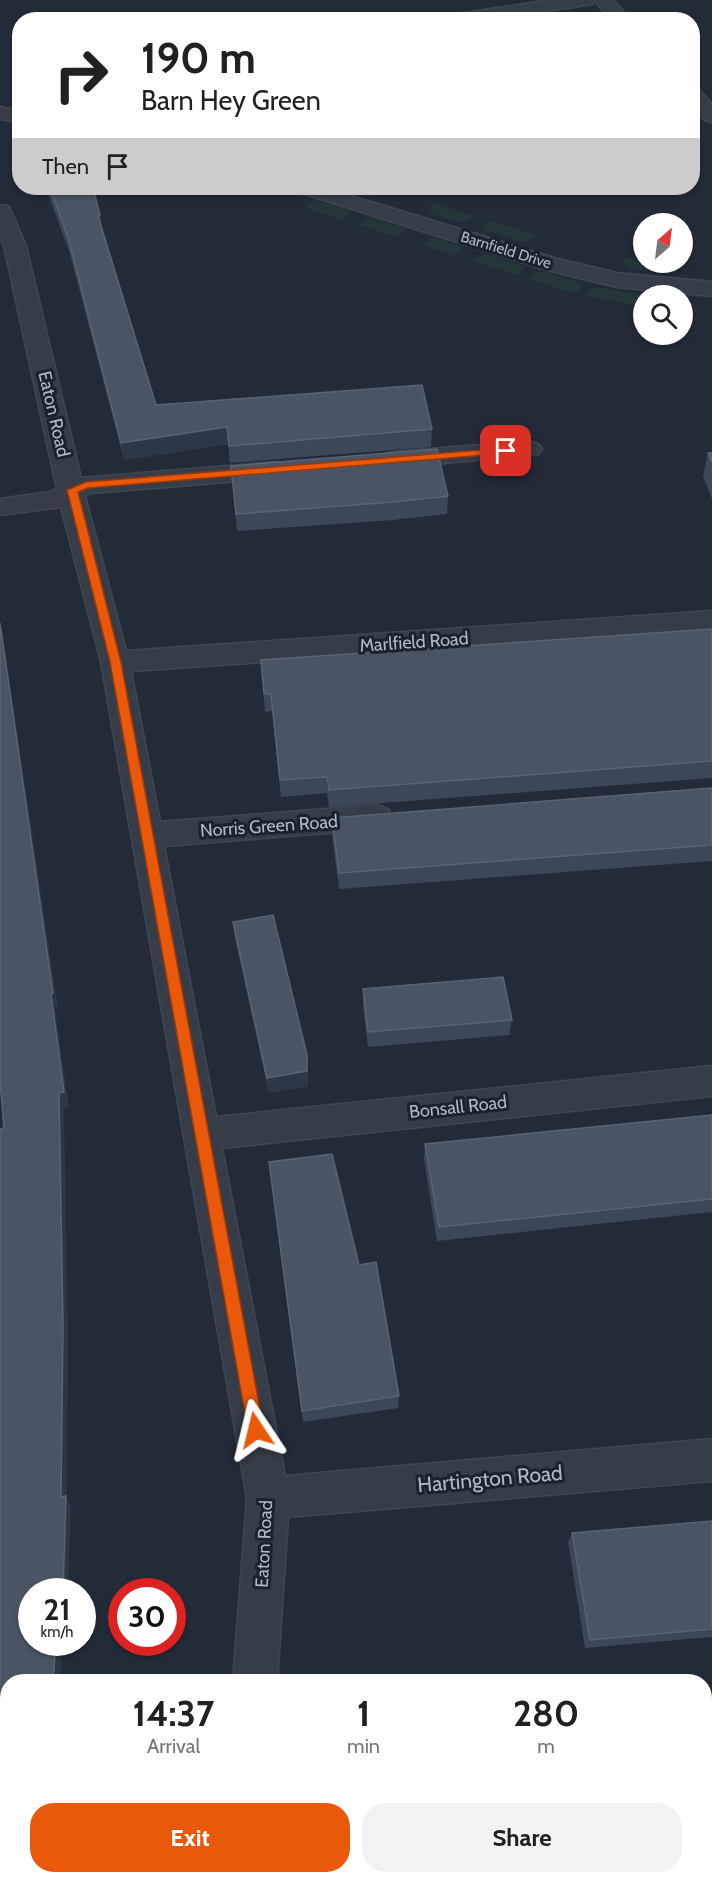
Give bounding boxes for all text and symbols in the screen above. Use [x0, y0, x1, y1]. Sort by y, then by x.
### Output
text: 190 m [141, 32, 256, 84]
icon: right [42, 36, 120, 114]
text: Barn Hey Green [141, 84, 321, 117]
icon: arrive [101, 150, 134, 183]
text: Then [42, 153, 89, 180]
north arrow [633, 213, 693, 273]
map controls [633, 213, 693, 345]
street label: Barnfield Drive [458, 228, 554, 272]
button: search [633, 285, 693, 345]
street label: Eaton Road [33, 369, 75, 459]
pin [480, 425, 531, 476]
icon: arrive [489, 434, 522, 467]
street label: Marlfield Road [359, 627, 469, 657]
street label: Norris Green Road [199, 810, 339, 842]
street label: Bonsall Road [408, 1091, 508, 1123]
position arrow [224, 1398, 288, 1462]
street label: Hartington Road [416, 1460, 564, 1497]
street label: Eaton Road [251, 1500, 277, 1588]
speed limit sign: 30 [108, 1578, 186, 1656]
text: 21 [44, 1591, 70, 1628]
text: km/h [41, 1623, 73, 1641]
text: 14:37 [133, 1691, 214, 1735]
text: 1 [357, 1691, 370, 1735]
text: 280 [513, 1691, 579, 1735]
text: Arrival [147, 1734, 200, 1758]
text: min [347, 1734, 380, 1758]
text: m [537, 1734, 555, 1758]
button: Exit [30, 1803, 350, 1872]
button: Share [362, 1803, 682, 1872]

